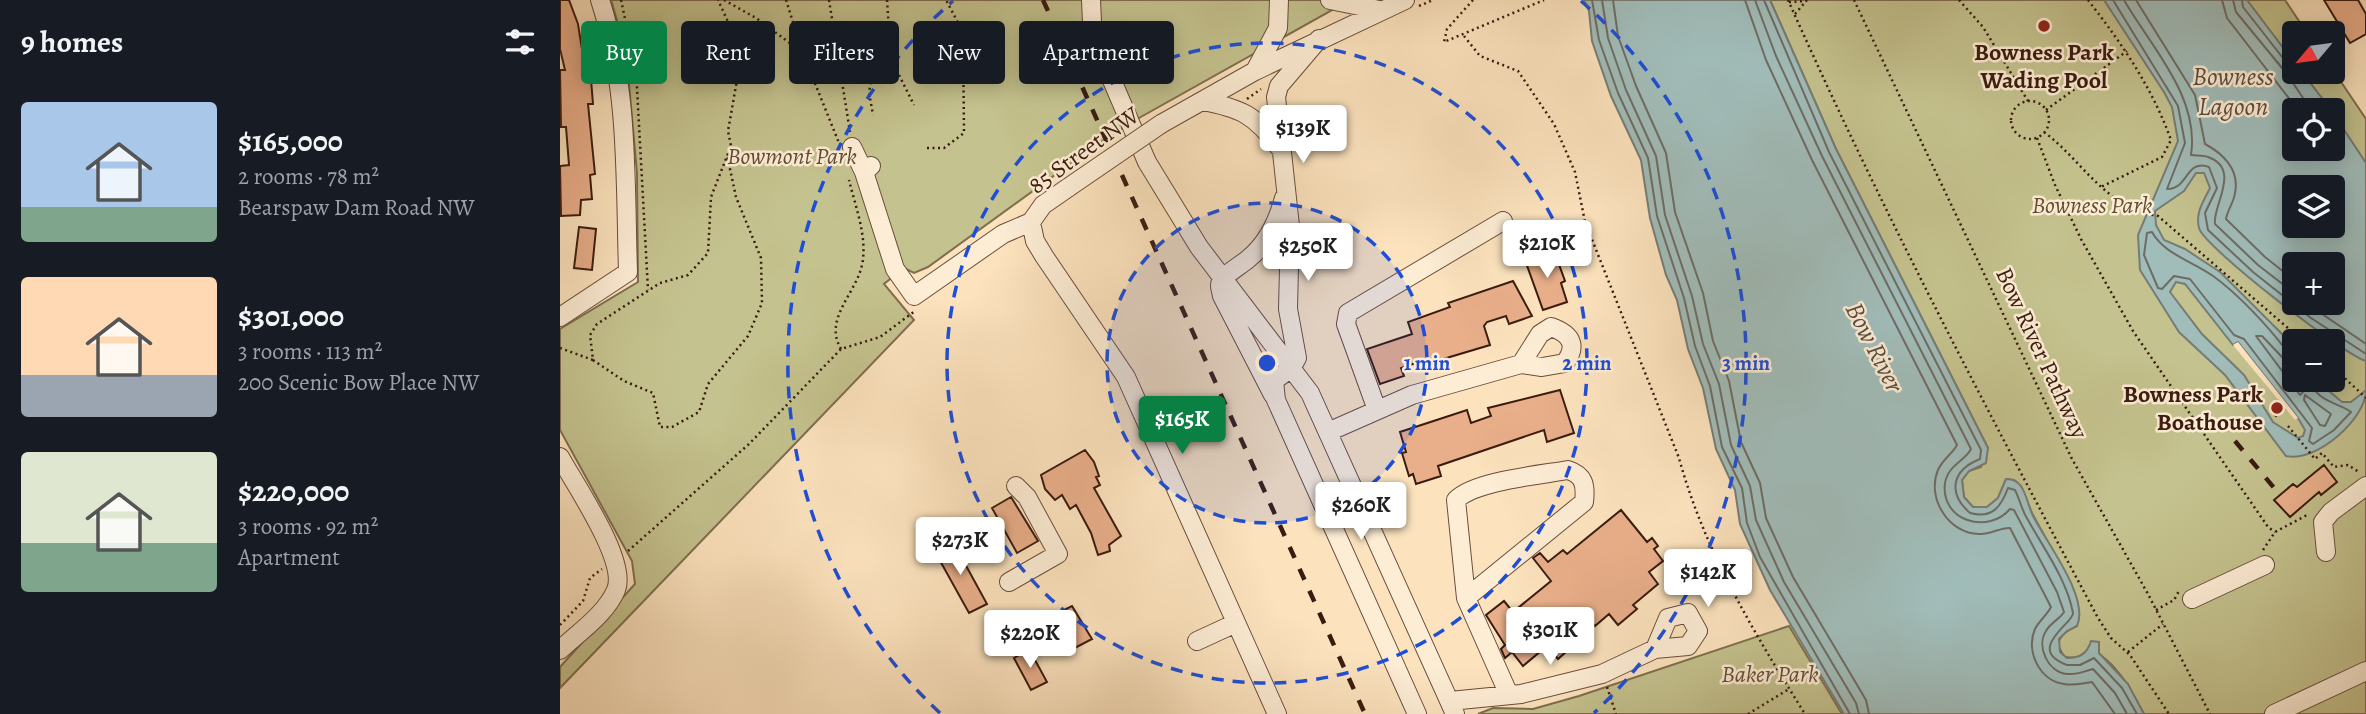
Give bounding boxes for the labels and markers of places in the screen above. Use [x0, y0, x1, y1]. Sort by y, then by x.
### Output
marker: Bowness Park Wading Pool [2036, 18, 2052, 34]
place label: Bowness Park Wading Pool [1974, 36, 2115, 96]
pin: $139K [1254, 106, 1352, 165]
pin: $210K [1498, 220, 1596, 280]
pin: $250K [1259, 224, 1357, 283]
centre of rings [1255, 351, 1279, 375]
place label: Bowness Park Boathouse [2123, 378, 2264, 438]
pin: $165K [1133, 396, 1231, 456]
marker: Bowness Park Boathouse [2269, 400, 2285, 416]
pin: $260K [1312, 482, 1410, 542]
pin: $273K [911, 518, 1009, 577]
pin: $142K [1659, 550, 1757, 609]
pin: $301K [1501, 608, 1599, 667]
pin: $220K [981, 610, 1079, 670]

